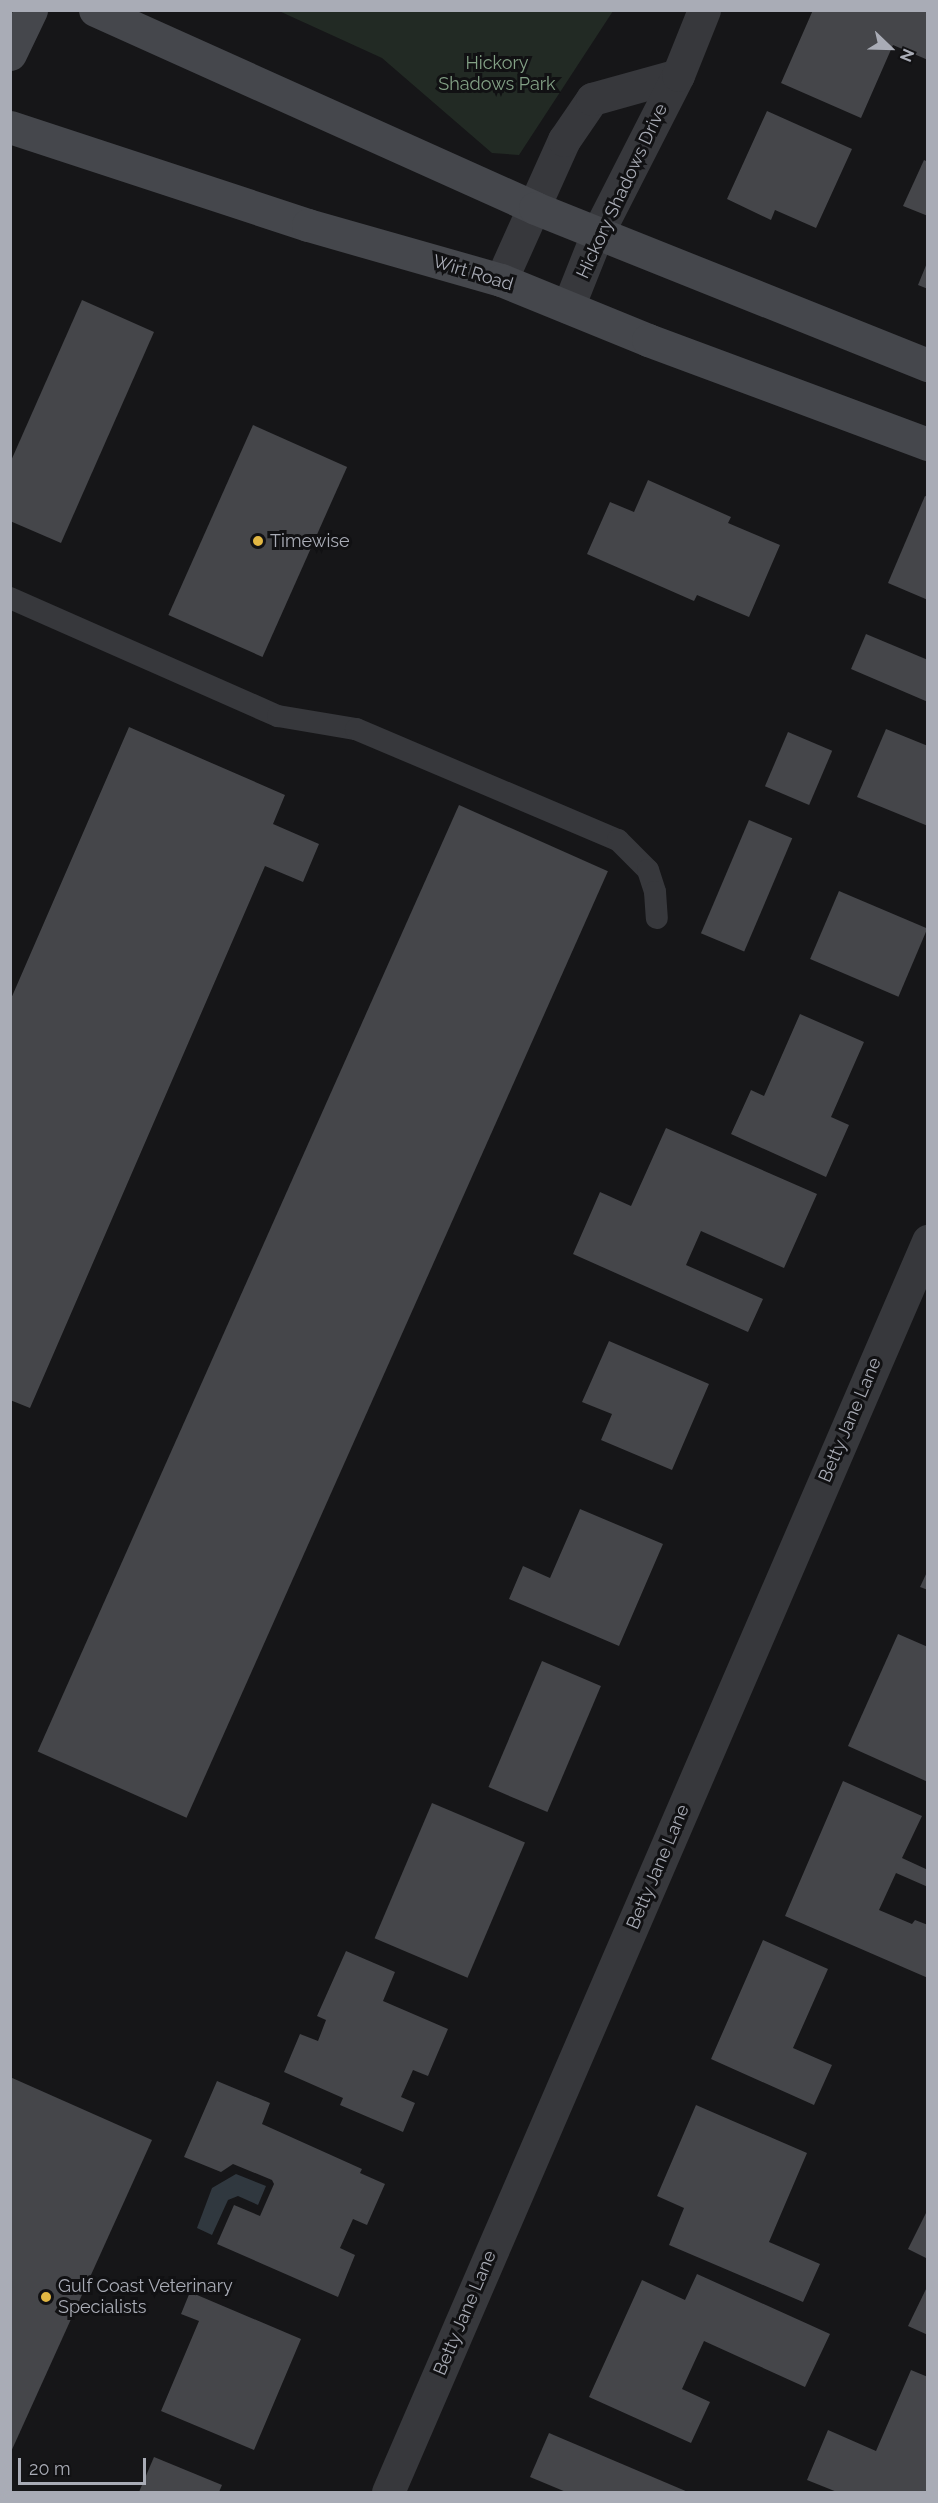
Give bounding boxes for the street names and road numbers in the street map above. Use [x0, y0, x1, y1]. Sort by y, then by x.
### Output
street label: Hickory Shadows Drive [572, 100, 672, 282]
street label: Wirt Road [430, 251, 516, 295]
street label: Betty Jane Lane [814, 1354, 886, 1486]
street label: Betty Jane Lane [622, 1801, 694, 1933]
street label: Betty Jane Lane [429, 2247, 501, 2379]

